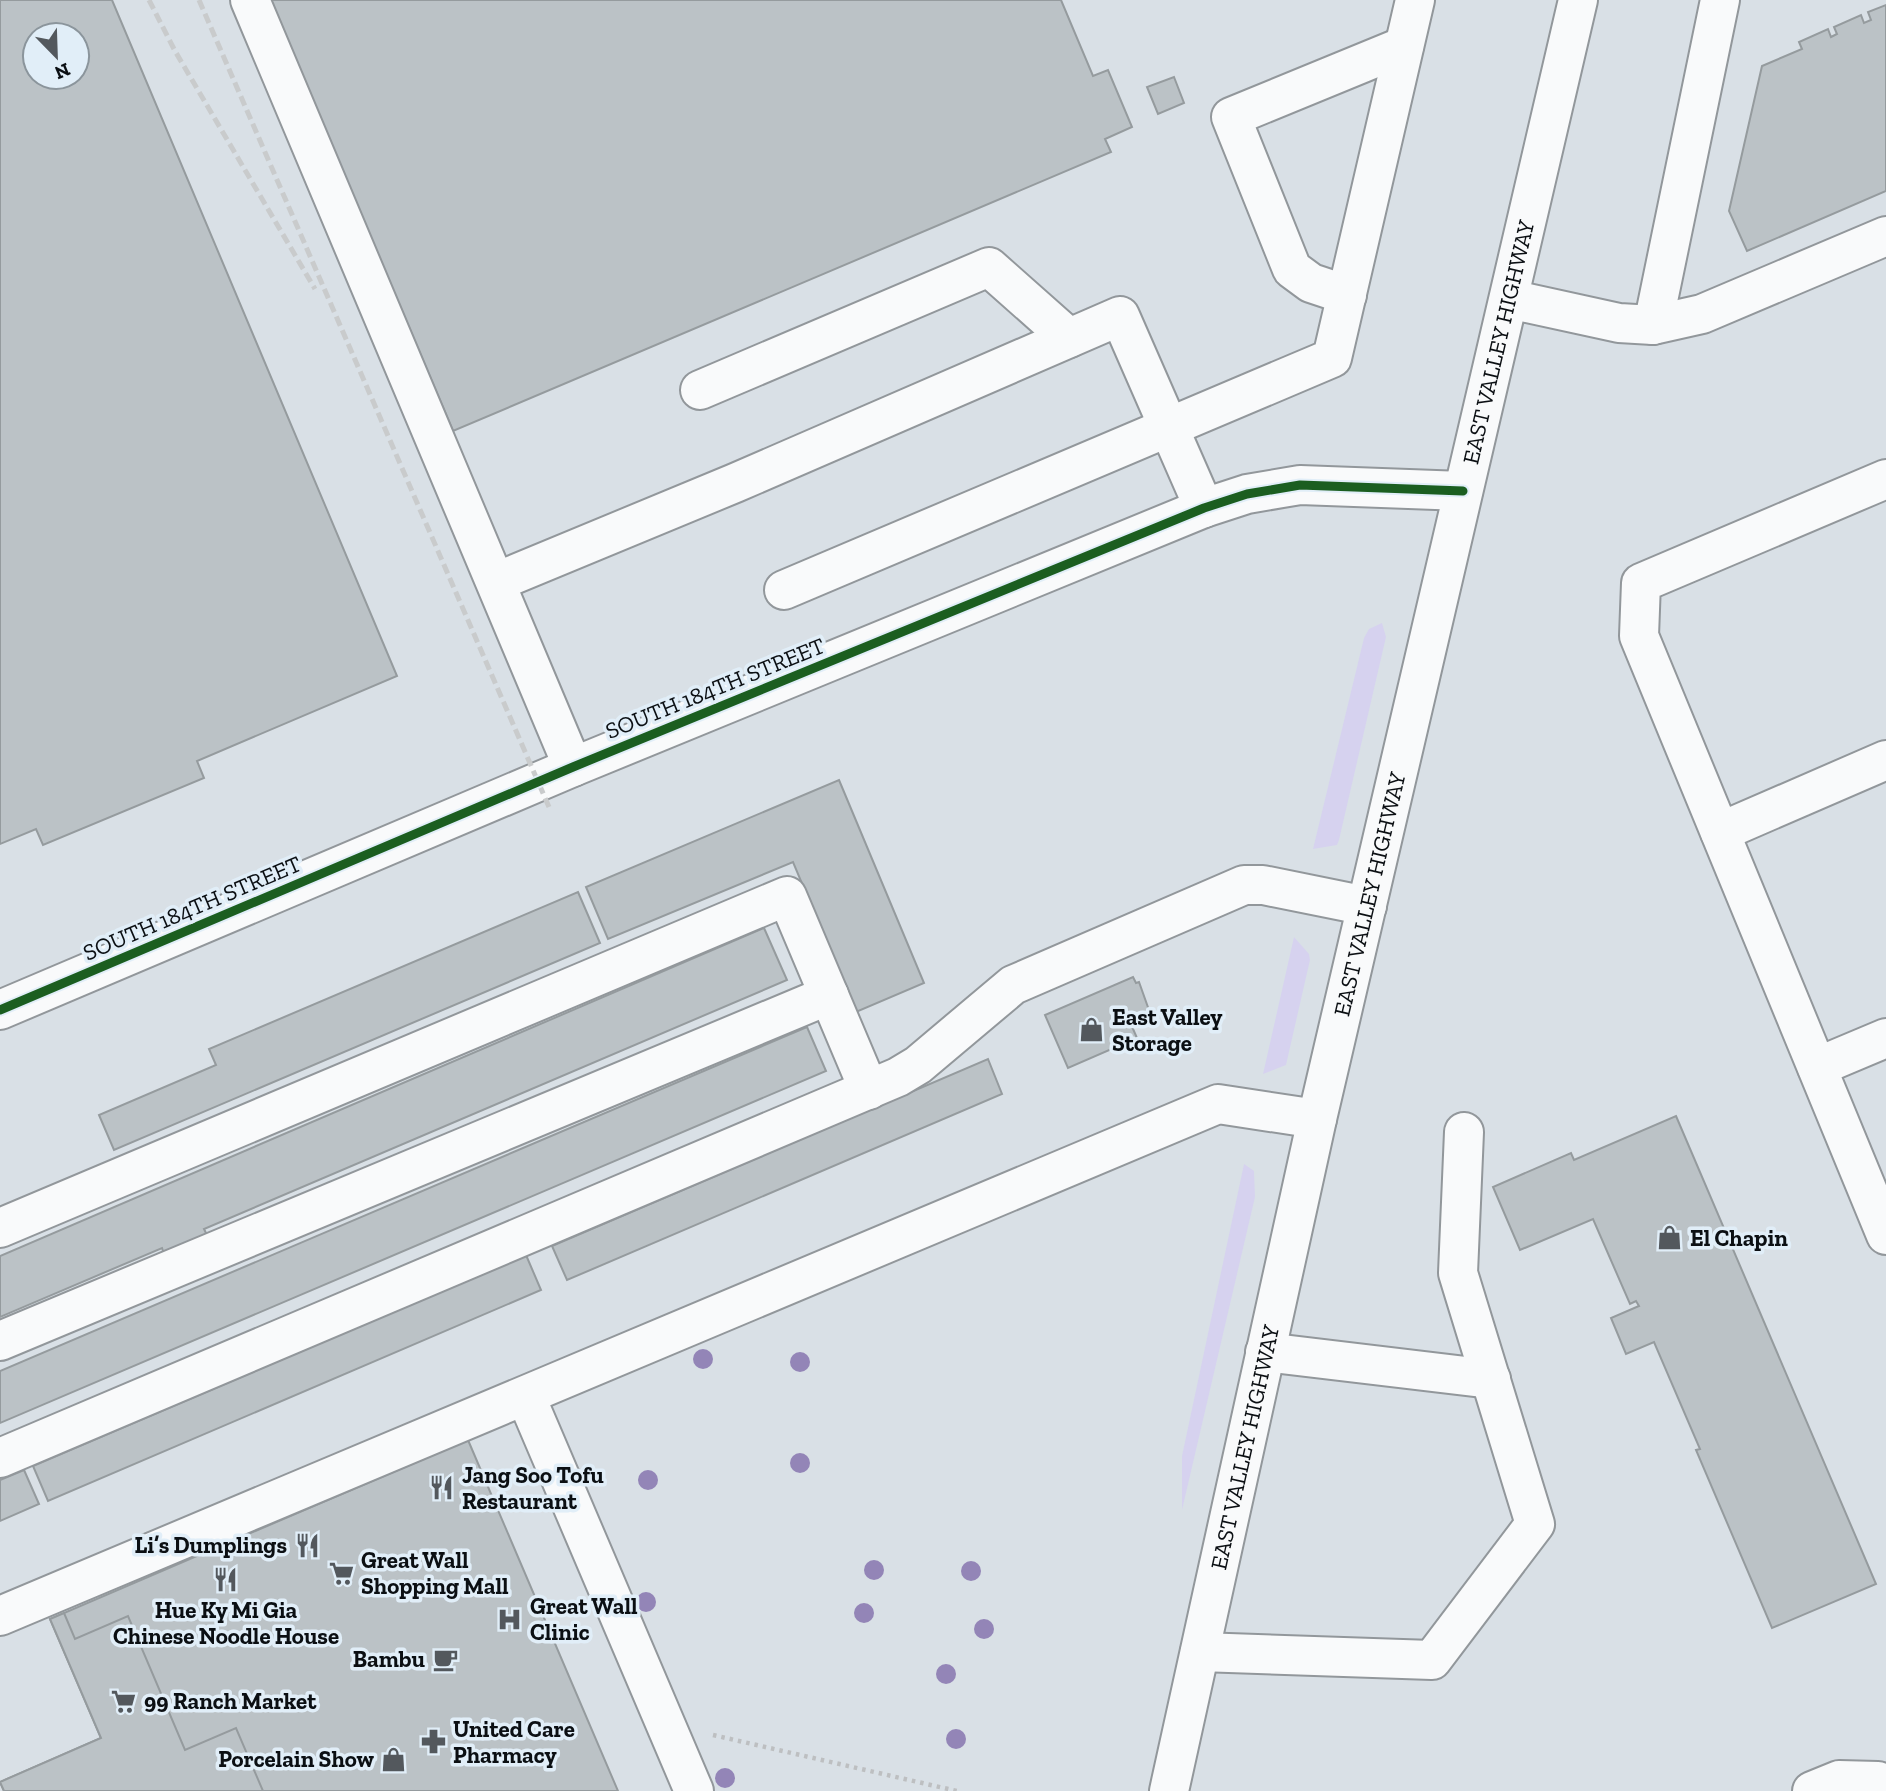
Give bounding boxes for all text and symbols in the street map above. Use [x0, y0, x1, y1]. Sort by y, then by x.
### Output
north arrow [21, 21, 91, 91]
text: N [51, 58, 74, 85]
street label: EAST VALLEY HIGHWAY [1456, 216, 1540, 467]
street label: SOUTH 184TH STREET [601, 631, 829, 745]
street label: EAST VALLEY HIGHWAY [1327, 769, 1412, 1019]
street label: SOUTH 184TH STREET [79, 849, 305, 967]
place label: East Valley Storage [1112, 1003, 1223, 1057]
shop icon: East Valley Storage [1078, 1016, 1106, 1044]
shop icon: El Chapin [1656, 1224, 1684, 1252]
place label: El Chapin [1690, 1224, 1788, 1252]
street label: EAST VALLEY HIGHWAY [1204, 1321, 1285, 1572]
place label: Jang Soo Tofu Restaurant [462, 1461, 604, 1515]
restaurant icon: Jang Soo Tofu Restaurant [428, 1474, 456, 1502]
place label: Li’s Dumplings [134, 1531, 287, 1559]
restaurant icon: Li’s Dumplings [293, 1531, 321, 1559]
place label: Great Wall Shopping Mall [361, 1546, 509, 1600]
supermarket icon: Great Wall Shopping Mall [327, 1559, 355, 1587]
restaurant icon: Hue Ky Mi Gia Chinese Noodle House [212, 1566, 240, 1594]
place label: Great Wall Clinic [530, 1592, 638, 1646]
place label: Hue Ky Mi Gia Chinese Noodle House [113, 1596, 339, 1650]
hospital icon: Great Wall Clinic [496, 1605, 524, 1633]
place label: Bambu [353, 1645, 426, 1673]
cafe icon: Bambu [431, 1645, 459, 1673]
supermarket icon: 99 Ranch Market [110, 1687, 138, 1715]
place label: 99 Ranch Market [144, 1687, 317, 1715]
place label: United Care Pharmacy [453, 1715, 575, 1769]
pharmacy icon: United Care Pharmacy [419, 1728, 447, 1756]
place label: Porcelain Show [218, 1745, 375, 1773]
shop icon: Porcelain Show [380, 1745, 408, 1773]

